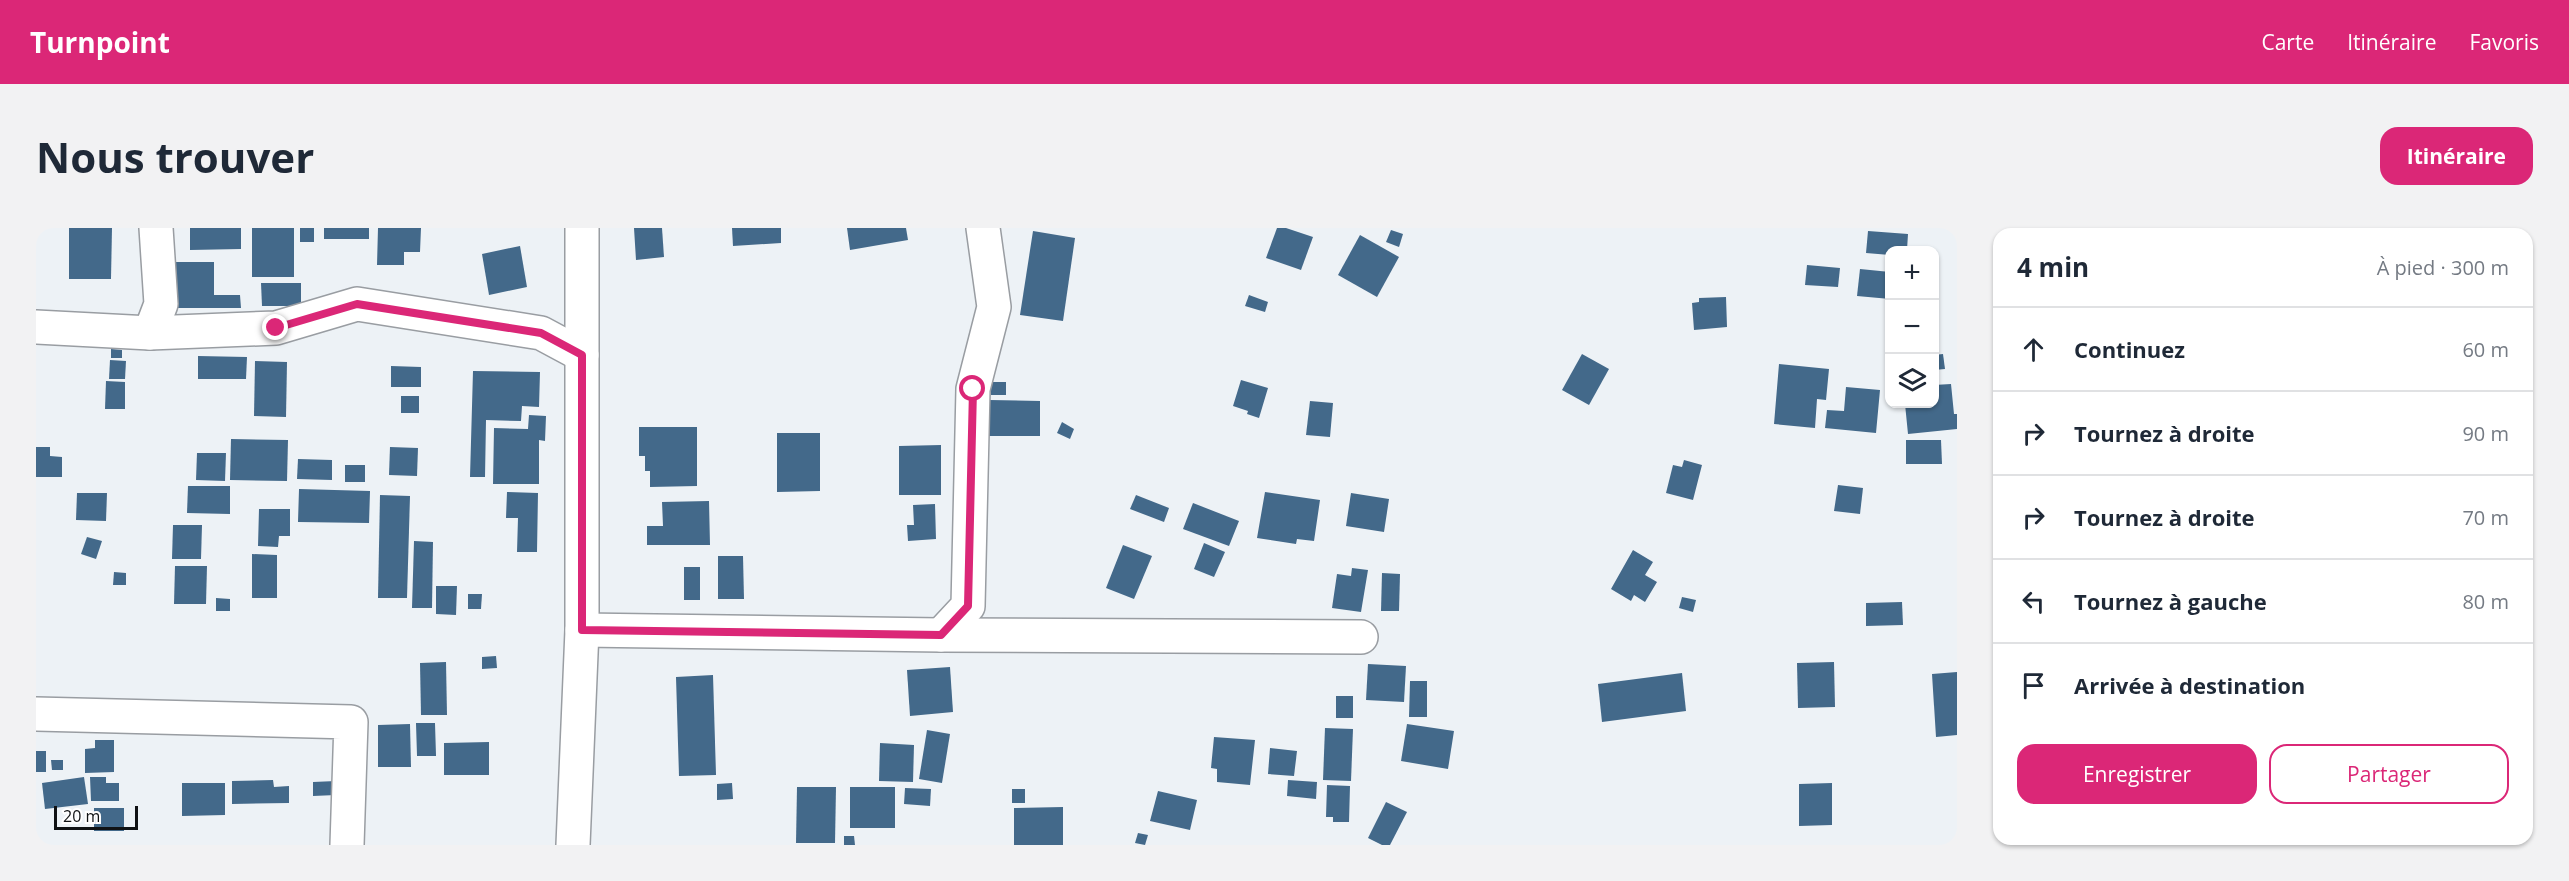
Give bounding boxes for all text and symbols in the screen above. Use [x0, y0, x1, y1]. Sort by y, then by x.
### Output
text: Turnpoint [30, 23, 170, 61]
text: Carte [2261, 28, 2314, 56]
text: Itinéraire [2347, 28, 2436, 56]
text: Favoris [2469, 28, 2539, 56]
button: Itinéraire [2380, 127, 2533, 185]
text: Nous trouver [36, 128, 314, 185]
map controls [1885, 246, 1939, 408]
button: + [1885, 246, 1939, 300]
text: 4 min [2017, 249, 2089, 285]
text: À pied · 300 m [2377, 254, 2509, 281]
button: − [1885, 300, 1939, 354]
route end [262, 314, 288, 340]
icon: ahead [2017, 333, 2050, 366]
text: Continuez [2074, 334, 2185, 364]
text: 60 m [2462, 336, 2509, 363]
button: layers [1885, 354, 1939, 408]
route start [959, 375, 985, 401]
icon: right [2017, 417, 2050, 450]
text: Tournez à droite [2074, 418, 2255, 448]
text: 90 m [2462, 420, 2509, 447]
icon: right [2017, 501, 2050, 534]
text: Tournez à droite [2074, 502, 2255, 532]
text: 70 m [2462, 504, 2509, 531]
icon: left [2017, 585, 2050, 618]
text: Tournez à gauche [2074, 586, 2267, 616]
text: 80 m [2462, 588, 2509, 615]
icon: arrive [2017, 669, 2050, 702]
text: Arrivée à destination [2074, 670, 2305, 700]
button: Enregistrer [2017, 744, 2257, 804]
button: Partager [2269, 744, 2509, 804]
scale bar [54, 803, 138, 830]
text: 20 m [63, 805, 100, 827]

